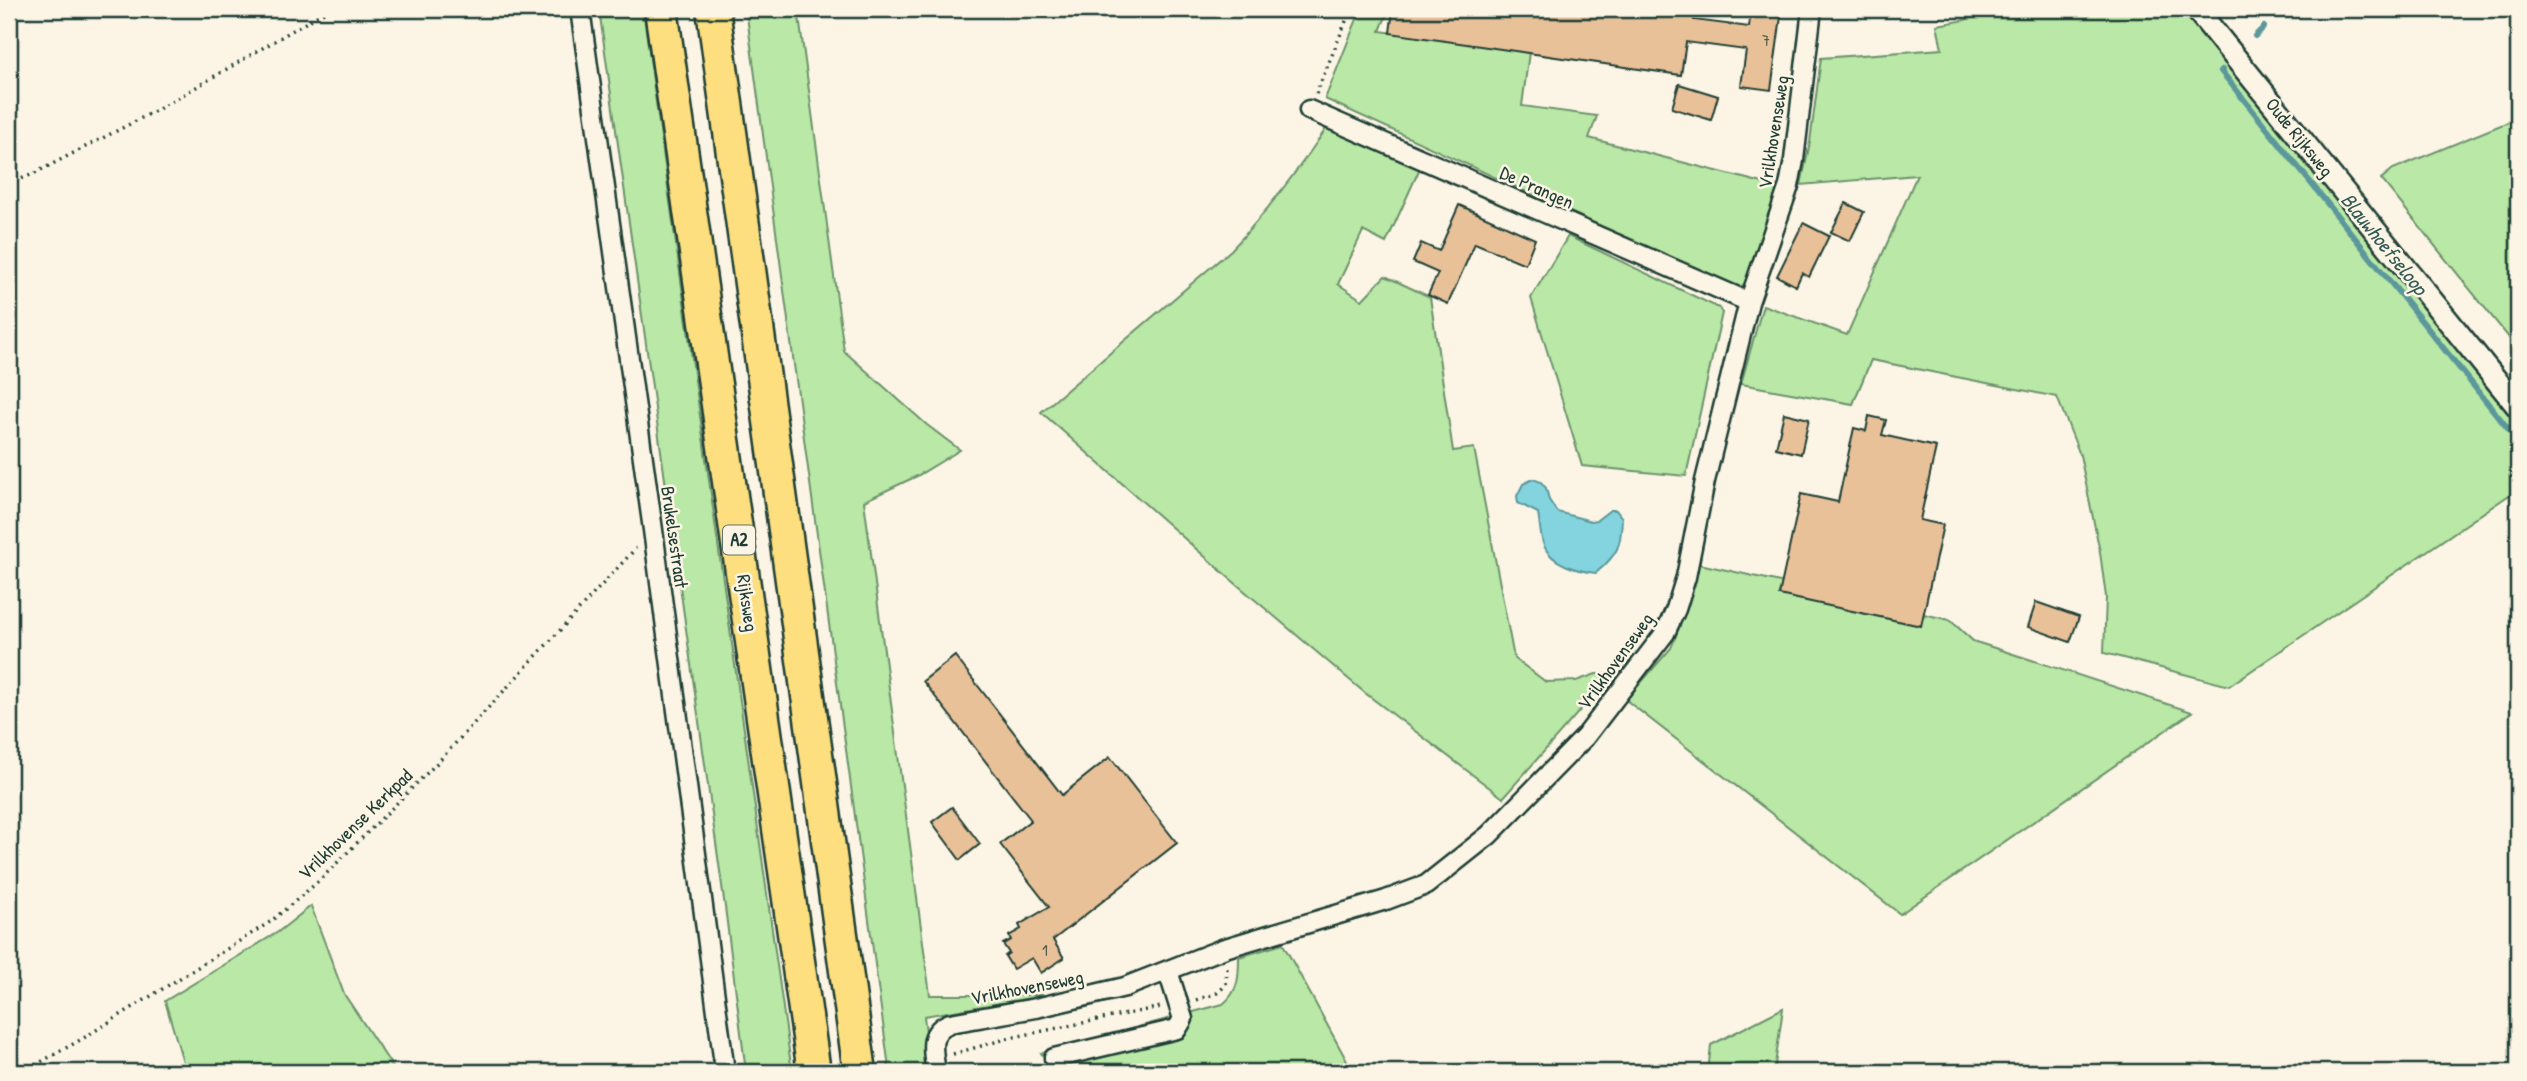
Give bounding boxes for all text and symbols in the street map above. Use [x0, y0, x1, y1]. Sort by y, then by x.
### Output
house number: 7 [1762, 29, 1770, 51]
street label: Vrilkhovenseweg [1751, 74, 1795, 190]
street label: Oude Rijksweg [2260, 92, 2340, 182]
street label: De Prangen [1496, 159, 1578, 215]
water label: Blauwhoefseloop [2334, 186, 2436, 302]
street label: Brukelsestraat [655, 484, 695, 590]
road number: A2 [723, 526, 755, 554]
street label: Rijksweg [731, 573, 765, 633]
street label: Vrilkhovenseweg [1571, 607, 1659, 715]
street label: Vrilkhovense Kerkpad [292, 762, 418, 885]
house number: 1 [1042, 939, 1048, 961]
street label: Vrilkhovenseweg [968, 963, 1086, 1011]

